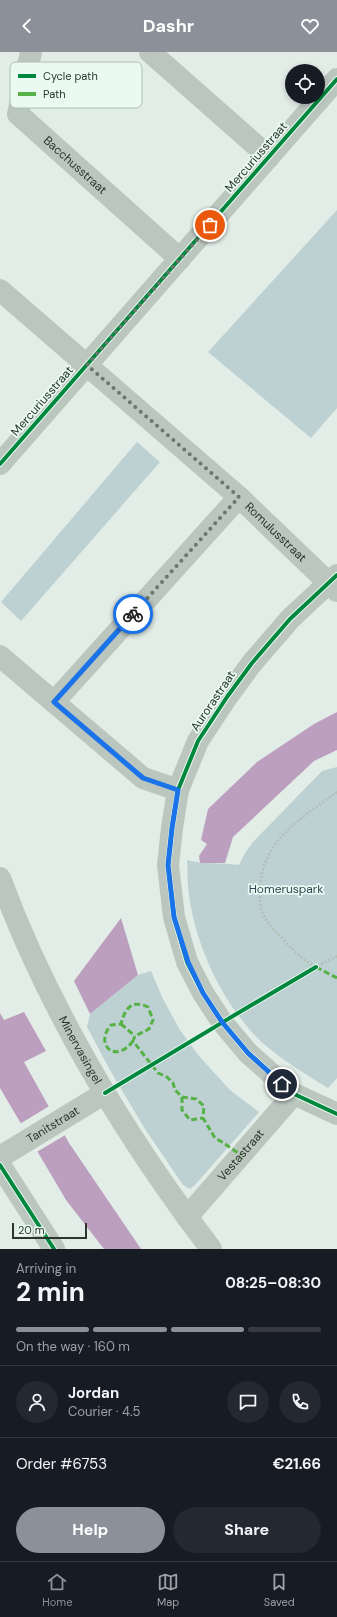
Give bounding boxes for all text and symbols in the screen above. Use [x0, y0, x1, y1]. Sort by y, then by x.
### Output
text: Dashr [143, 14, 194, 38]
icon: back [16, 15, 38, 37]
icon: heart [299, 15, 321, 37]
legend [10, 62, 142, 108]
map controls [285, 64, 325, 104]
button: locate [285, 64, 325, 104]
text: Cycle path [43, 69, 98, 83]
text: Path [43, 87, 66, 101]
street label: Mercuriusstraat [221, 118, 291, 195]
street label: Bacchusstraat [40, 133, 110, 198]
pin [193, 208, 227, 242]
icon: bag [199, 214, 221, 236]
street label: Mercuriusstraat [7, 362, 77, 439]
street label: Romulusstraat [241, 499, 310, 566]
courier [113, 594, 153, 634]
icon: bike [122, 603, 144, 625]
street label: Aurorastraat [187, 667, 239, 734]
park label: Homeruspark [249, 881, 323, 897]
street label: Minervasingel [55, 1013, 106, 1087]
pin [265, 1067, 299, 1101]
icon: home [271, 1073, 293, 1095]
street label: Tanitstraat [23, 1102, 83, 1147]
street label: Vestastraat [214, 1126, 268, 1184]
scale bar [12, 1221, 87, 1240]
text: 20 m [18, 1223, 44, 1237]
text: Arriving in [16, 1260, 76, 1277]
text: 08:25–08:30 [225, 1273, 321, 1293]
text: 2 min [16, 1275, 85, 1309]
text: On the way · 160 m [16, 1338, 130, 1355]
button: person [16, 1381, 58, 1423]
button: chat [227, 1381, 269, 1423]
button: phone [279, 1381, 321, 1423]
text: Jordan [68, 1383, 119, 1403]
text: Courier · 4.5 [68, 1403, 141, 1420]
text: Order #6753 [16, 1454, 107, 1474]
text: €21.66 [273, 1454, 321, 1474]
button: Help [16, 1507, 165, 1553]
button: Share [173, 1507, 321, 1553]
tab: Home [42, 1571, 72, 1609]
tab: Map [157, 1571, 179, 1609]
tab: Saved [264, 1571, 295, 1609]

